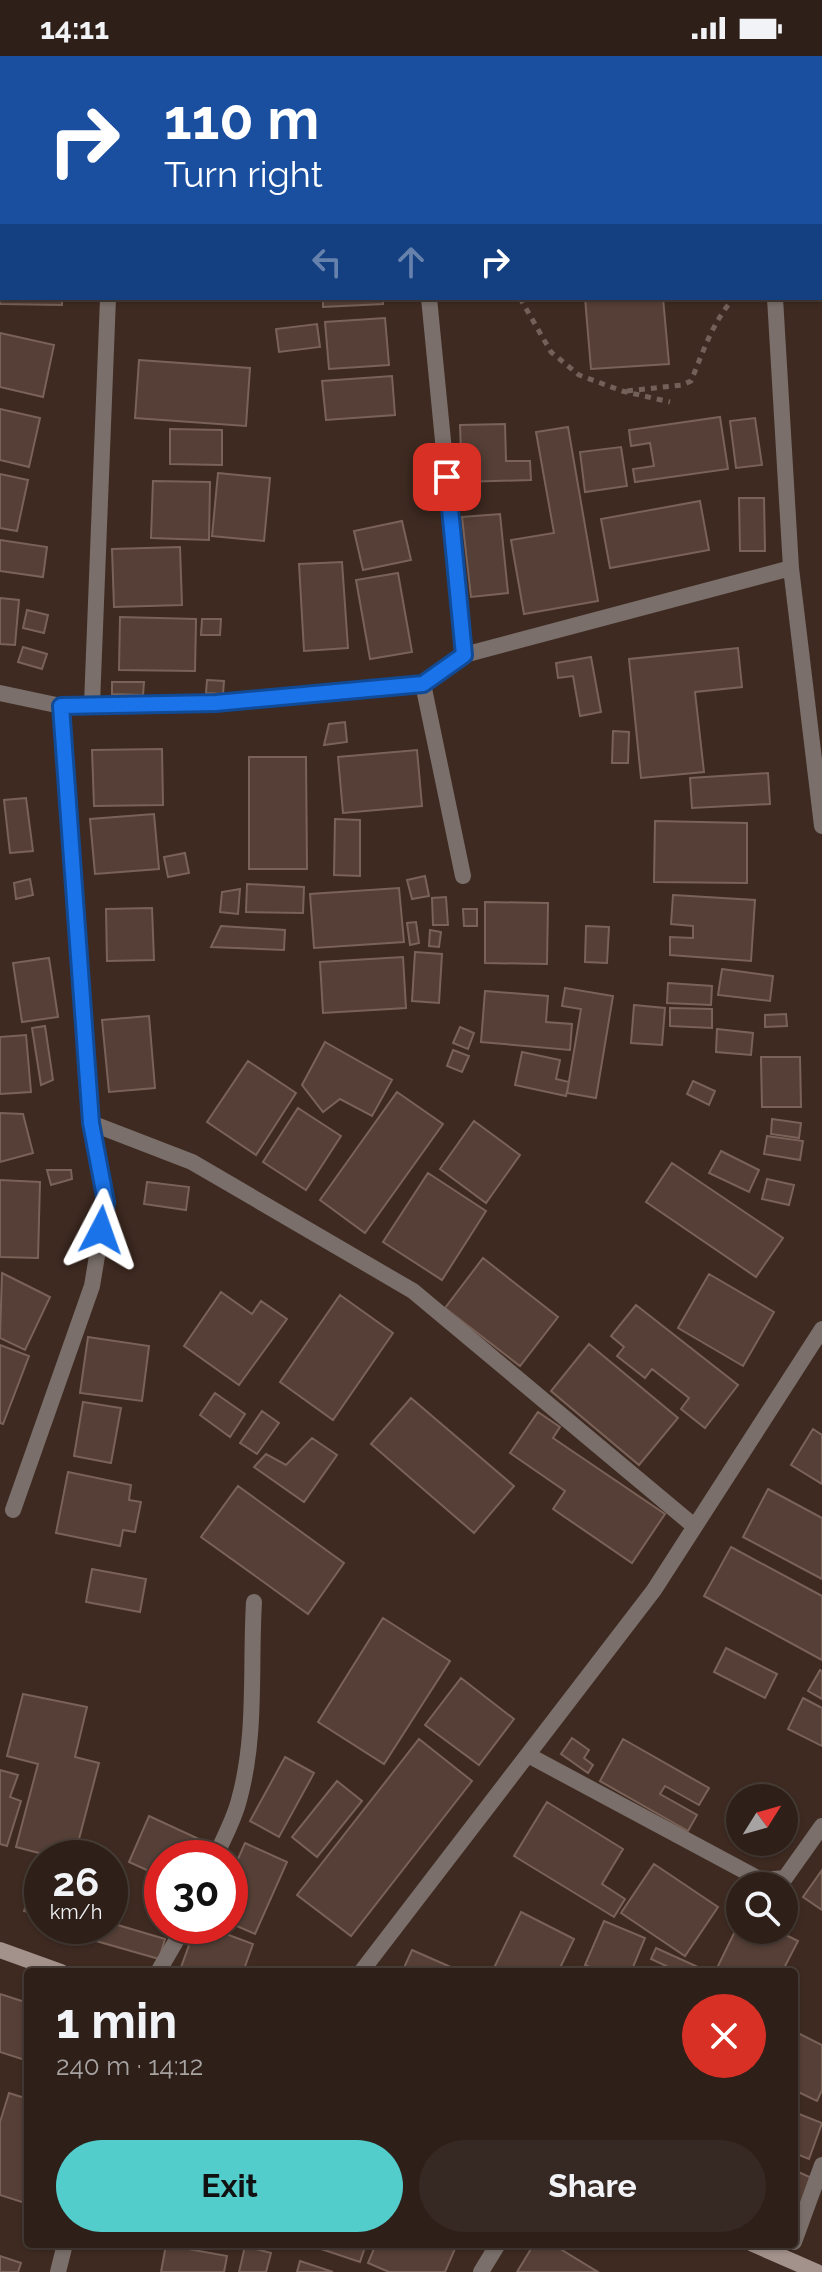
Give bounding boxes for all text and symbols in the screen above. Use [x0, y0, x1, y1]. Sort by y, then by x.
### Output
text: 14:11 [40, 11, 109, 46]
text: 110 m [164, 86, 319, 152]
icon: right [32, 88, 136, 192]
text: Turn right [164, 153, 323, 195]
icon: left [305, 240, 349, 284]
icon: ahead [389, 240, 433, 284]
icon: right [473, 240, 517, 284]
pin [413, 443, 481, 511]
icon: arrive [425, 455, 469, 499]
position arrow [59, 1188, 143, 1272]
north arrow [726, 1784, 798, 1856]
map controls [726, 1784, 798, 1944]
speed limit sign: 30 [144, 1840, 248, 1944]
text: 26 [53, 1858, 99, 1905]
button: search [726, 1872, 798, 1944]
text: km/h [50, 1900, 102, 1924]
text: 1 min [56, 1993, 177, 2049]
button: close [682, 1994, 766, 2078]
text: 240 m · 14:12 [56, 2051, 203, 2081]
button: Exit [56, 2140, 403, 2232]
button: Share [419, 2140, 766, 2232]

